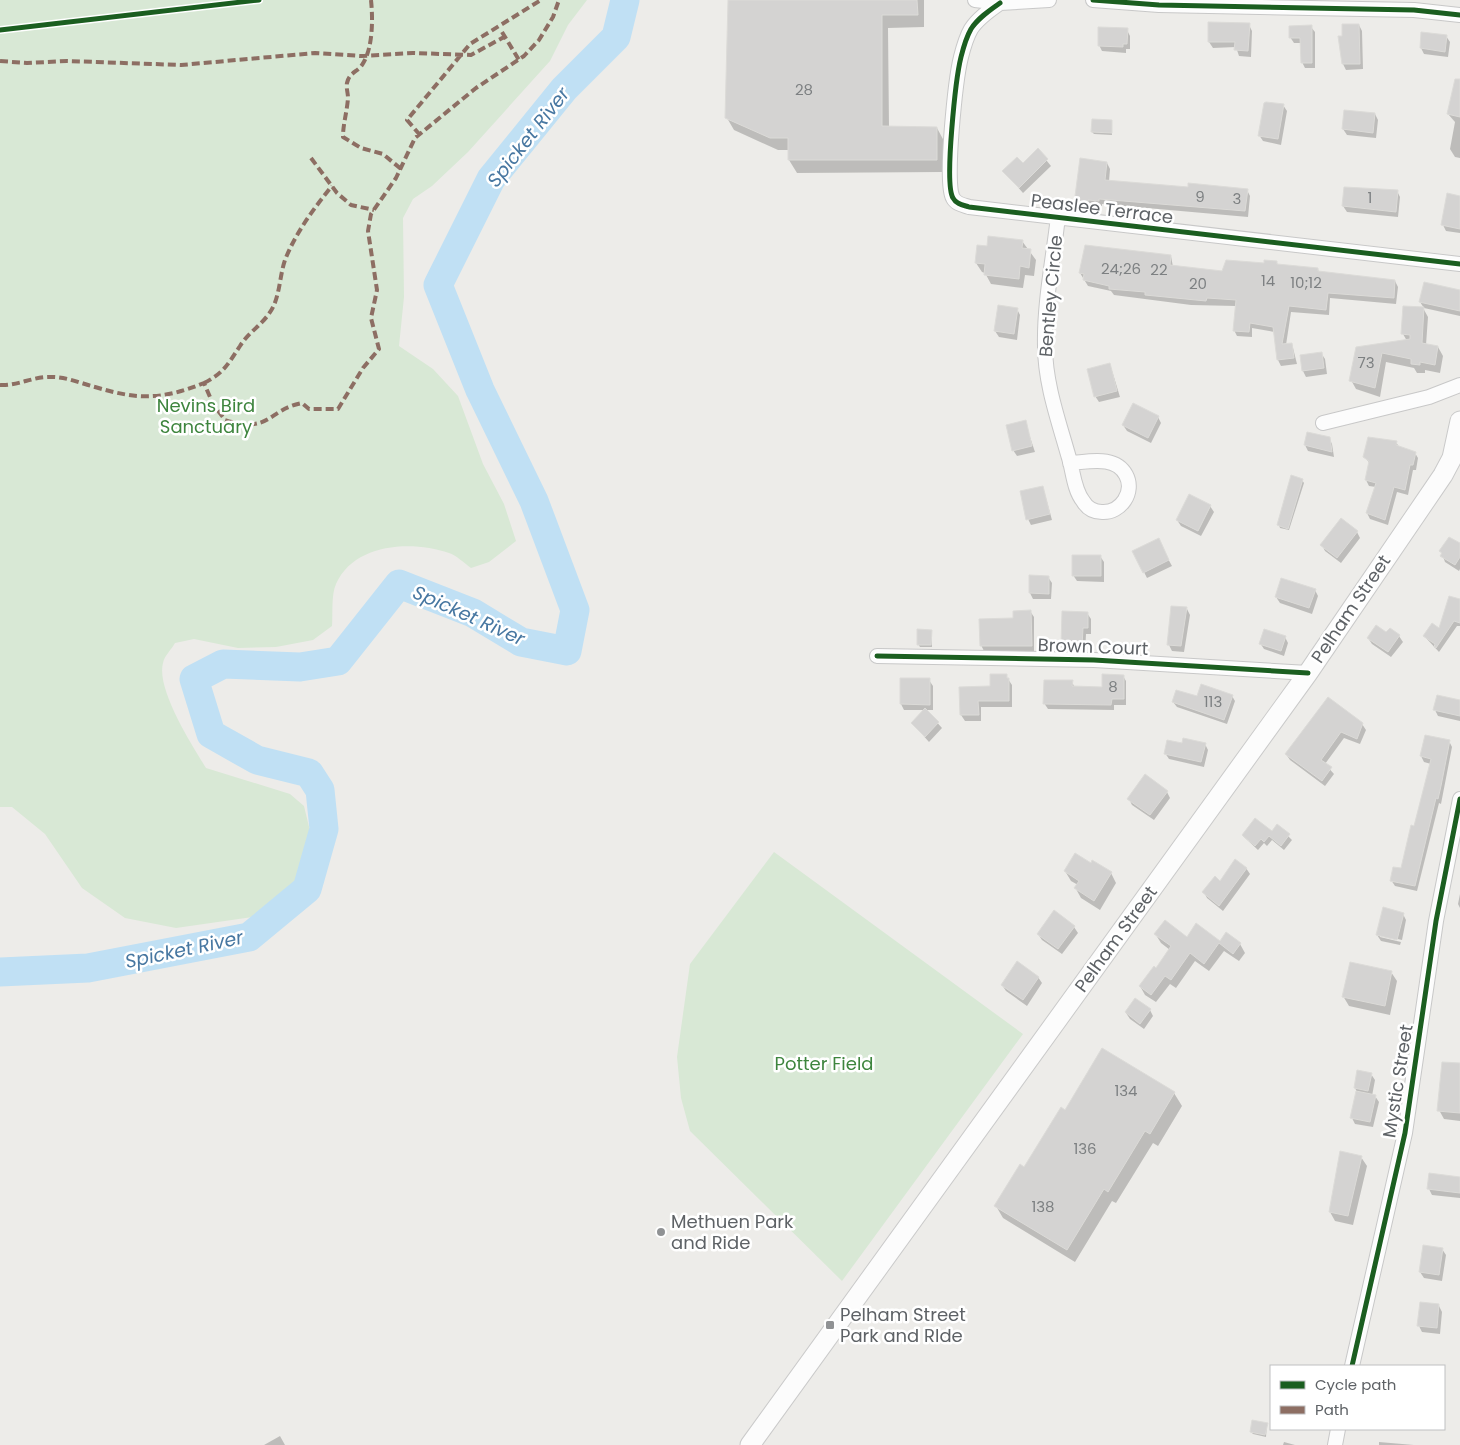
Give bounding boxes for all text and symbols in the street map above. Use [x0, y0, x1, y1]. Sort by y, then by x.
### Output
house number: 28 [795, 79, 813, 100]
water label: Spicket River [481, 81, 577, 193]
house number: 9 [1195, 186, 1205, 207]
street label: Peaslee Terrace [1029, 187, 1175, 230]
house number: 1 [1368, 187, 1372, 208]
house number: 3 [1233, 188, 1241, 209]
street label: Bentley Circle [1033, 234, 1068, 358]
house number: 24;26 [1101, 258, 1141, 279]
house number: 22 [1150, 259, 1168, 280]
house number: 14 [1261, 270, 1275, 291]
house number: 10;12 [1290, 272, 1322, 293]
house number: 20 [1189, 273, 1207, 294]
house number: 73 [1357, 352, 1375, 373]
park label: Nevins Bird Sanctuary [157, 393, 255, 439]
street label: Pelham Street [1305, 550, 1396, 668]
water label: Spicket River [408, 579, 530, 653]
street label: Brown Court [1037, 632, 1149, 661]
house number: 8 [1108, 676, 1118, 697]
house number: 113 [1204, 691, 1222, 712]
street label: Pelham Street [1069, 880, 1163, 997]
water label: Spicket River [123, 924, 246, 975]
street label: Mystic Street [1376, 1022, 1419, 1139]
park label: Potter Field [775, 1051, 873, 1076]
house number: 134 [1114, 1080, 1138, 1101]
house number: 136 [1073, 1138, 1097, 1159]
house number: 138 [1031, 1196, 1055, 1217]
place label: Methuen Park and Ride [671, 1209, 794, 1255]
marker: Methuen Park and Ride [655, 1226, 667, 1238]
place label: Pelham Street Park and RIde [840, 1302, 966, 1348]
marker: Pelham Street Park and RIde [824, 1319, 836, 1331]
legend [1270, 1365, 1445, 1430]
text: Cycle path [1315, 1374, 1396, 1395]
text: Path [1315, 1399, 1349, 1420]

